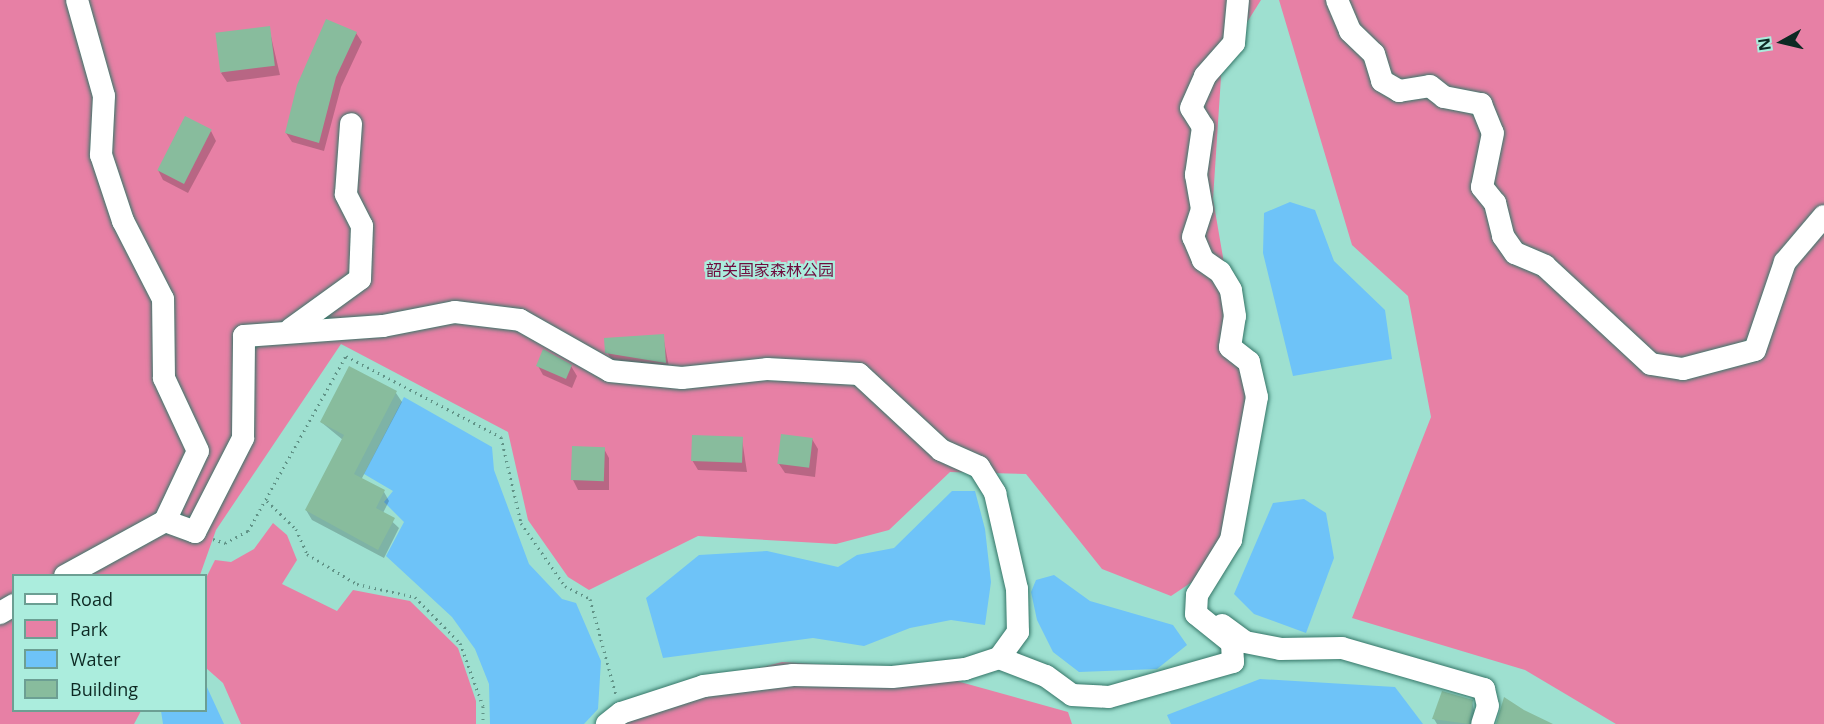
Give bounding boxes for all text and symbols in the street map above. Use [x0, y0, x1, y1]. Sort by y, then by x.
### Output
north arrow [1752, 12, 1812, 72]
text: N [1752, 37, 1776, 52]
park label: 韶关国家森林公园 [706, 260, 834, 280]
legend [12, 574, 207, 712]
text: Road [70, 587, 113, 611]
text: Park [70, 617, 108, 641]
text: Water [70, 647, 121, 671]
text: Building [70, 677, 138, 701]

